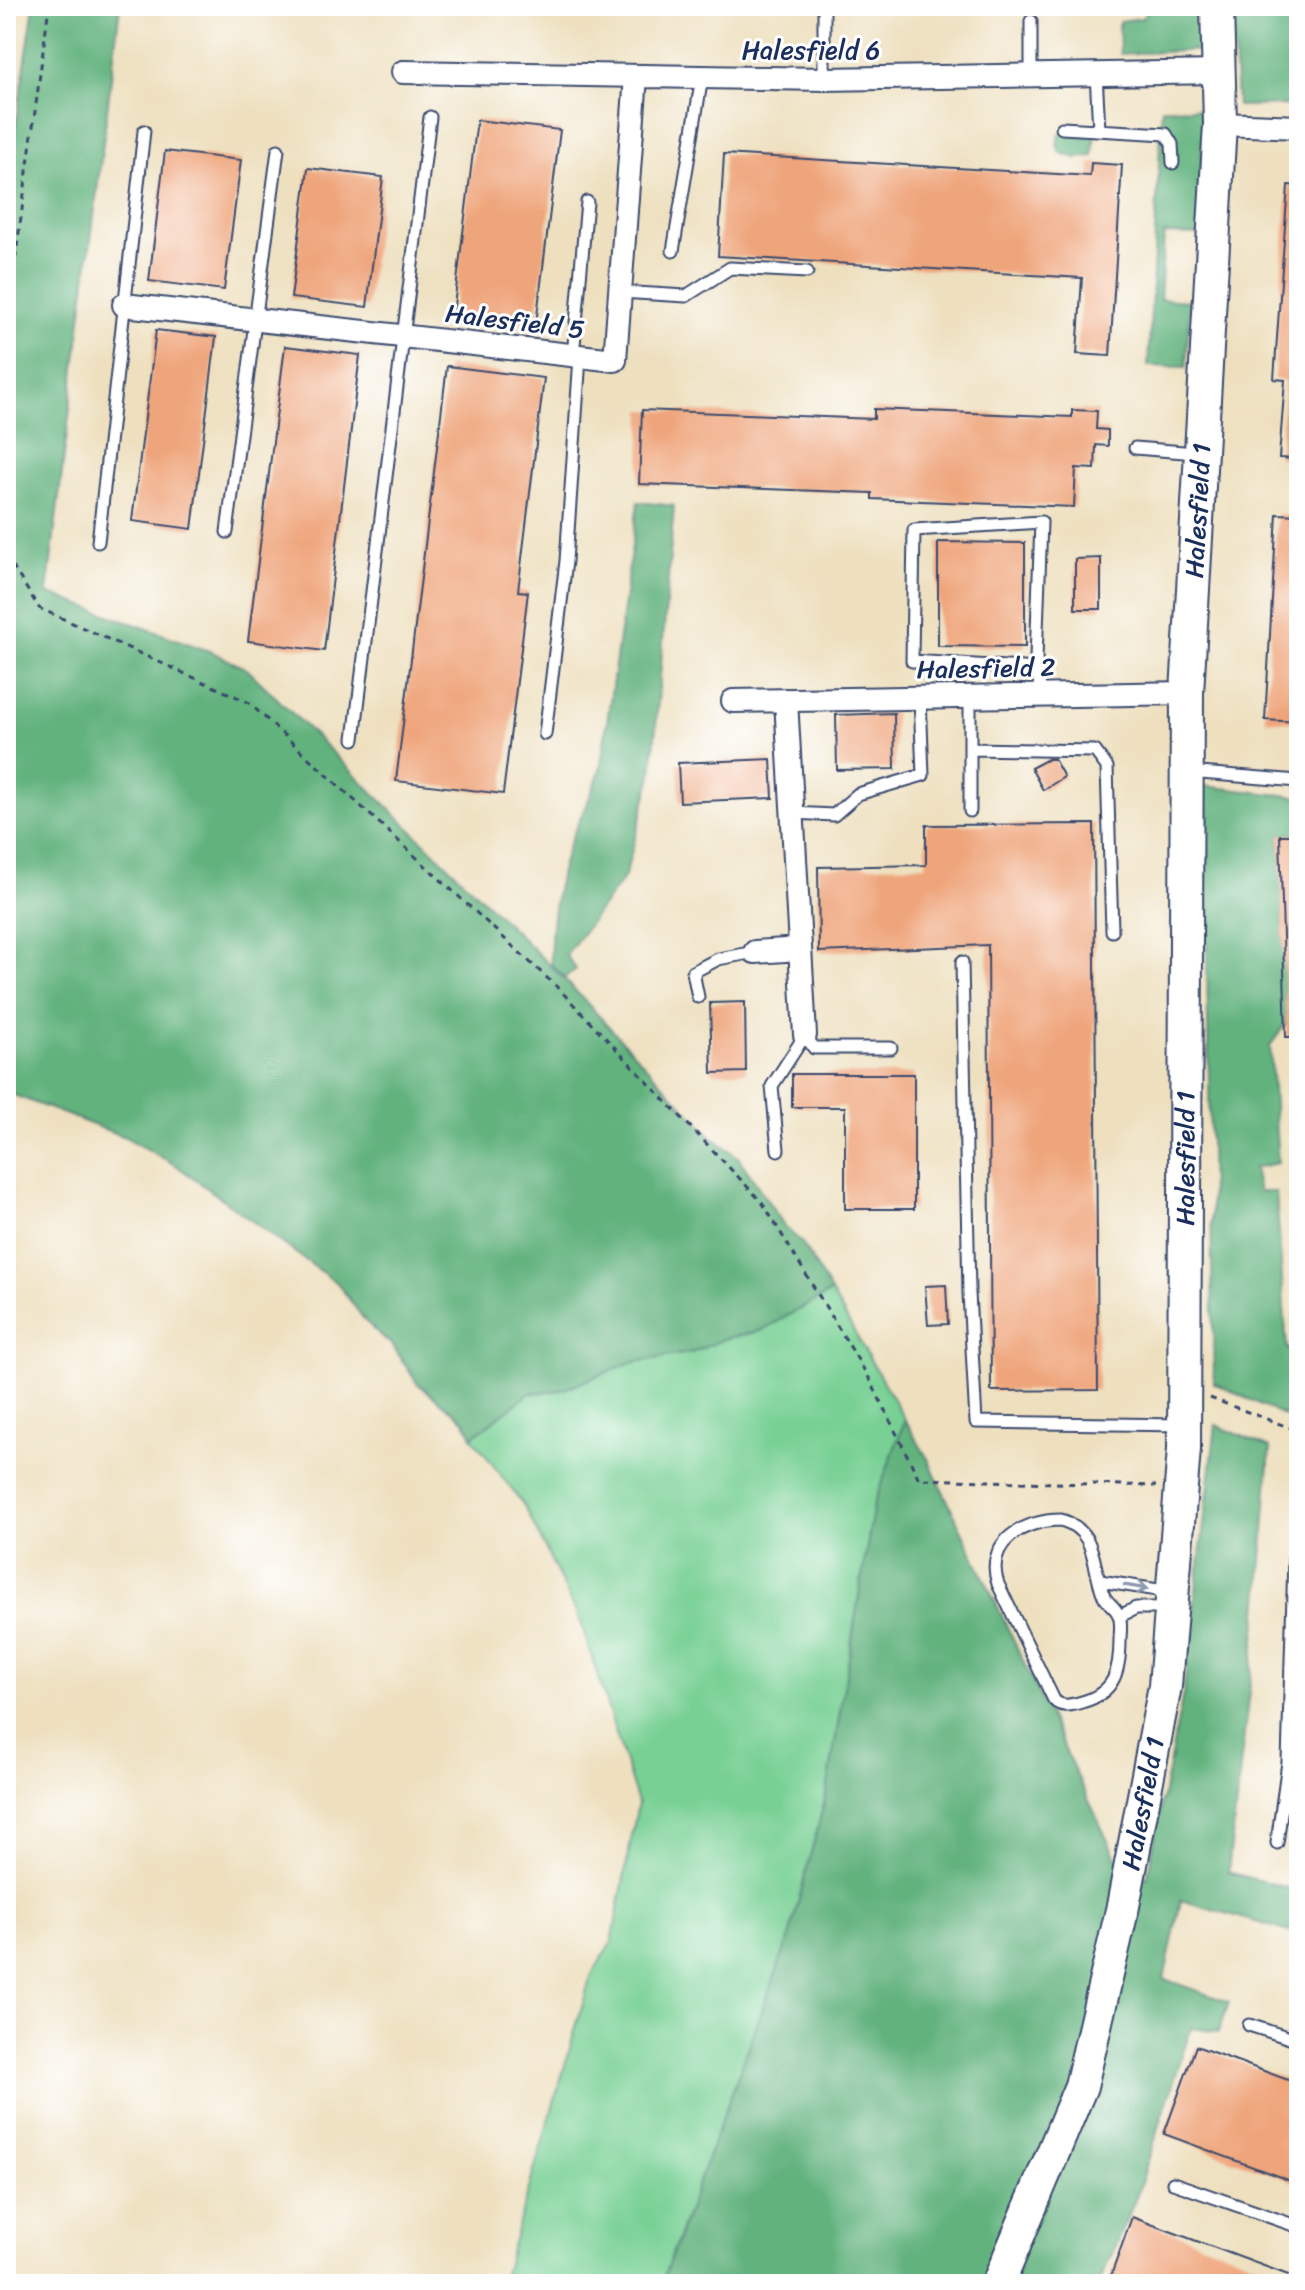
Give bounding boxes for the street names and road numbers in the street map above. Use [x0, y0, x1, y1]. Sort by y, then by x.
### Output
street label: Halesfield 6 [742, 27, 880, 73]
street label: Halesfield 5 [443, 290, 587, 352]
street label: Halesfield 1 [1171, 442, 1224, 579]
street label: Halesfield 2 [916, 644, 1056, 692]
street label: Halesfield 1 [1162, 1091, 1208, 1226]
street label: Halesfield 1 [1107, 1733, 1178, 1874]

